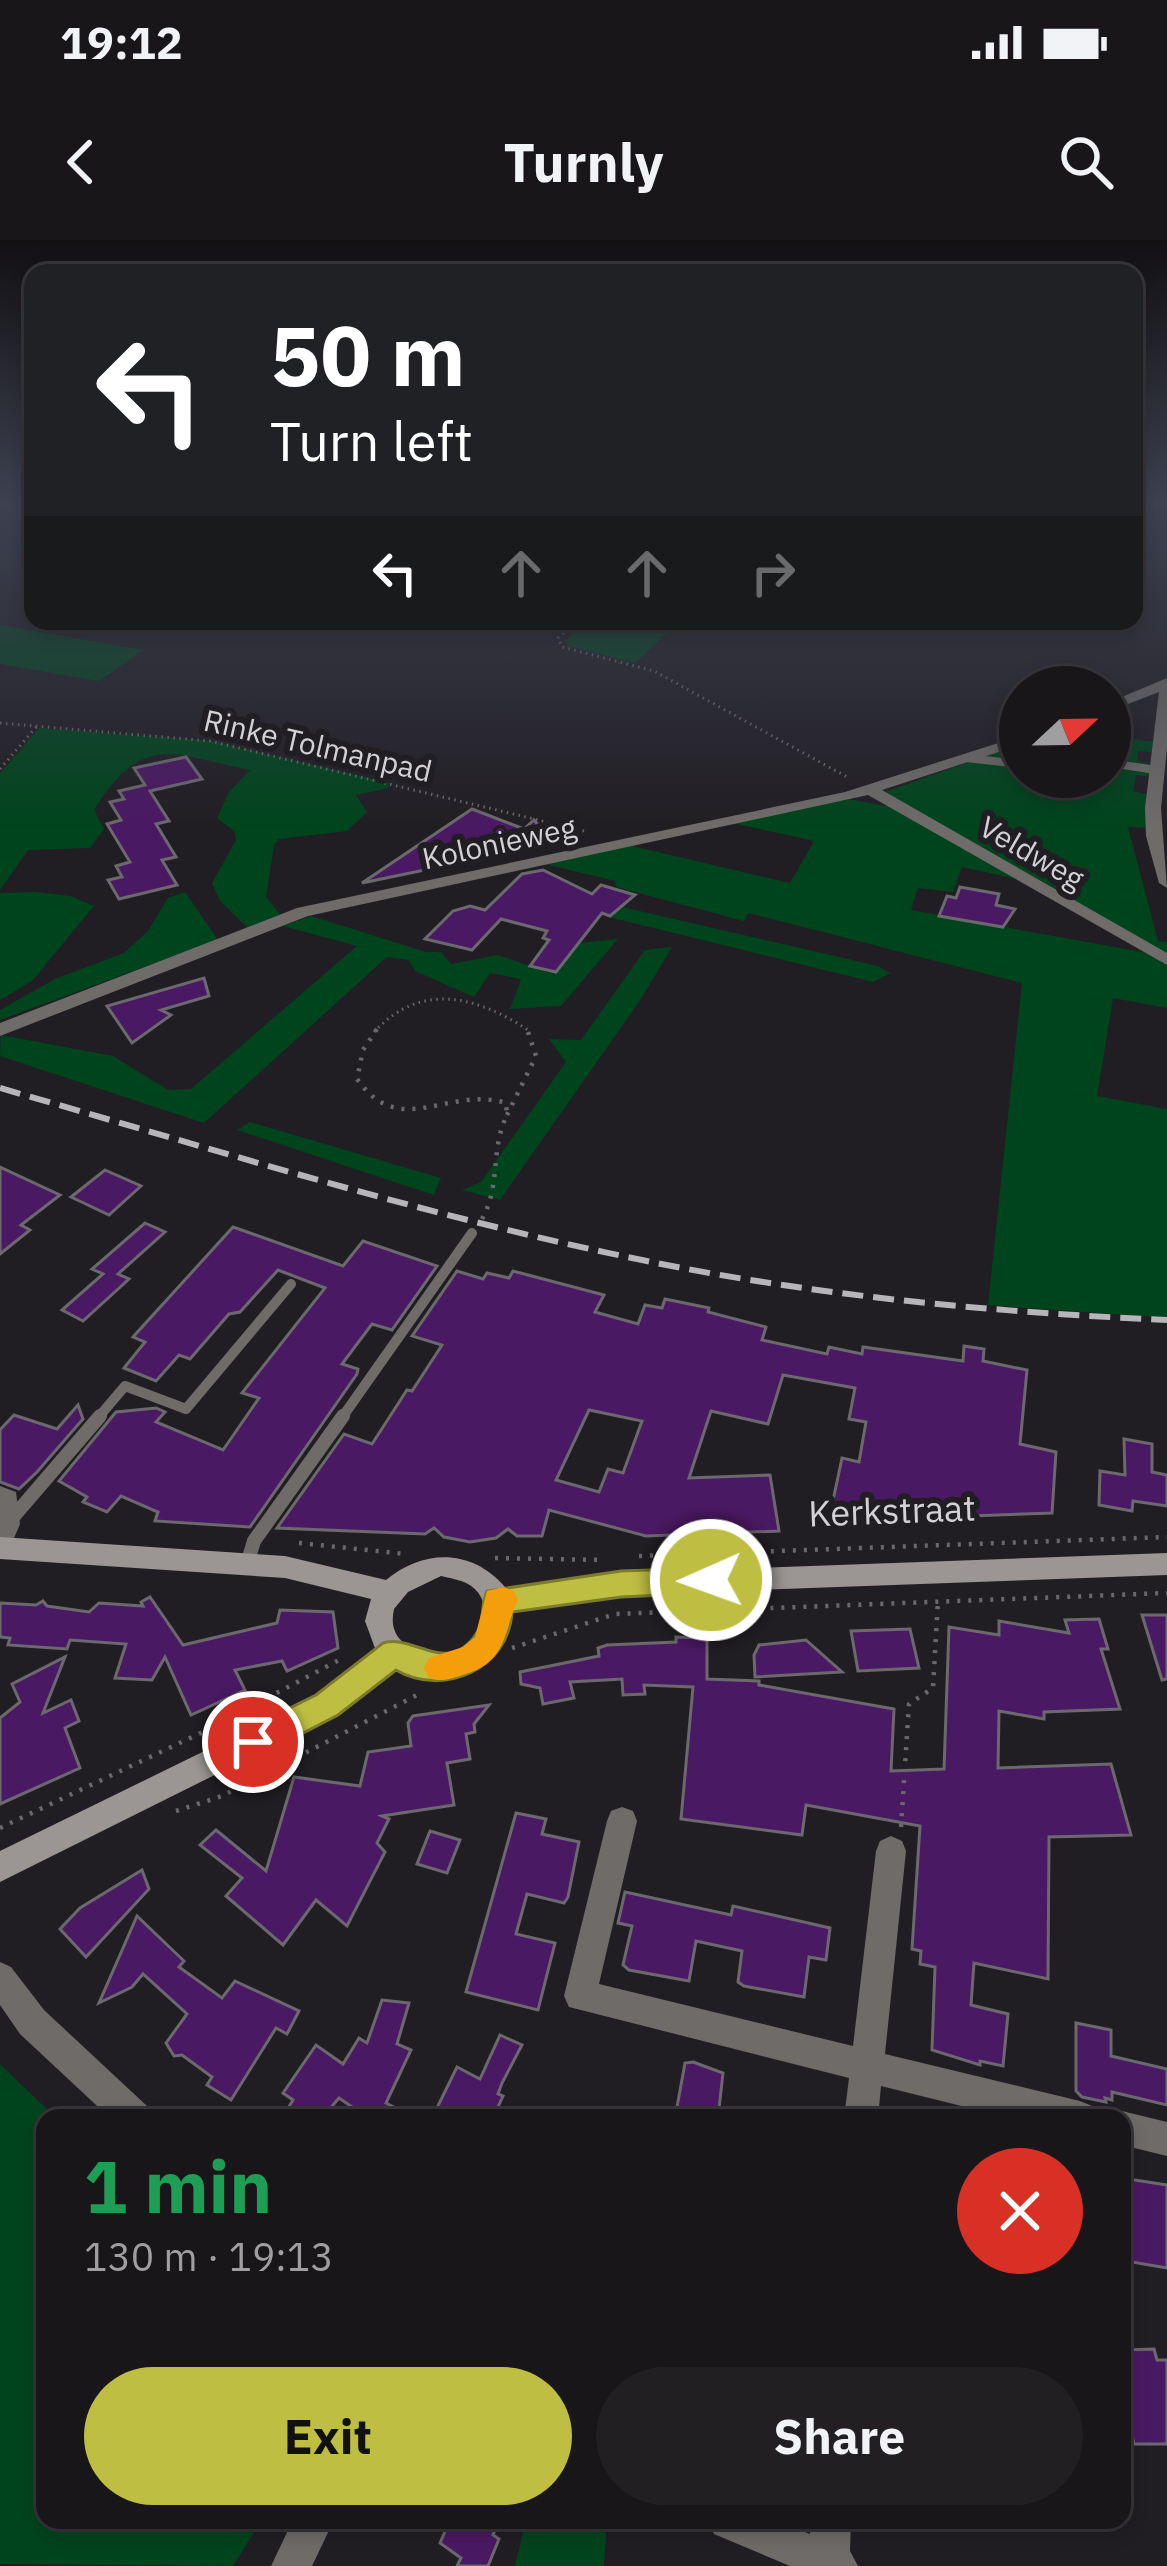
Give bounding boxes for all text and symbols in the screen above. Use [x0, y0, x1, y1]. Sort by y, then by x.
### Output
text: 19:12 [60, 13, 183, 71]
text: Turnly [503, 127, 664, 197]
icon: back [48, 129, 114, 195]
icon: search [1053, 129, 1119, 195]
text: 50 m [270, 300, 466, 409]
icon: left [72, 312, 228, 468]
text: Turn left [270, 406, 473, 476]
icon: left [362, 540, 428, 606]
icon: ahead [488, 540, 554, 606]
icon: ahead [614, 540, 680, 606]
icon: right [740, 540, 806, 606]
north arrow [999, 666, 1131, 798]
map controls [999, 666, 1131, 798]
street label: Rinke Tolmanpad [200, 700, 436, 790]
street label: Veldweg [973, 806, 1092, 898]
street label: Kolonieweg [419, 807, 580, 877]
street label: Kerkstraat [807, 1484, 977, 1536]
position arrow [648, 1517, 774, 1643]
pin [202, 1691, 304, 1793]
icon: arrive [220, 1709, 286, 1775]
text: 1 min [84, 2139, 272, 2233]
button: close [957, 2148, 1083, 2274]
text: 130 m · 19:13 [84, 2231, 334, 2282]
button: Exit [84, 2367, 572, 2505]
button: Share [596, 2367, 1083, 2505]

